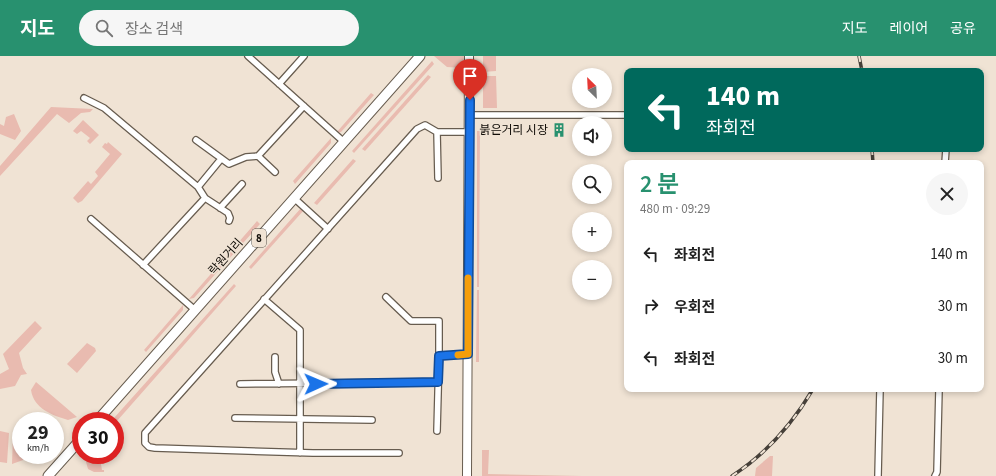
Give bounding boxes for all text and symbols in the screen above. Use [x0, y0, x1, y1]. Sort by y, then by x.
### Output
search box [79, 10, 359, 46]
text: 지도 [20, 16, 55, 43]
icon: search [93, 17, 115, 39]
text: 장소 검색 [125, 19, 183, 40]
text: 지도 [842, 19, 868, 39]
text: 레이어 [890, 19, 928, 39]
text: 공유 [950, 19, 976, 39]
pin [453, 59, 487, 100]
icon: arrive [459, 65, 481, 87]
north arrow [572, 68, 612, 108]
map controls [572, 68, 612, 300]
text: 140 m [706, 76, 780, 116]
icon: left [640, 84, 692, 136]
button: sound [572, 116, 612, 156]
text: 좌회전 [706, 116, 756, 141]
place label: 붉은거리 시장 [479, 122, 548, 139]
building icon: 붉은거리 시장 [551, 122, 567, 138]
button: search [572, 164, 612, 204]
text: 2 분 [640, 167, 679, 202]
button: close [926, 173, 968, 215]
text: 480 m · 09:29 [640, 200, 710, 218]
button: + [572, 212, 612, 252]
road number: 8 [252, 229, 266, 247]
street label: 락원거리 [205, 235, 247, 279]
icon: left [640, 243, 662, 265]
text: 140 m [930, 244, 968, 265]
text: 좌회전 [674, 245, 715, 266]
button: − [572, 260, 612, 300]
icon: right [640, 295, 662, 317]
text: 30 m [938, 296, 968, 317]
text: 우회전 [674, 297, 715, 318]
icon: left [640, 347, 662, 369]
text: 30 m [938, 348, 968, 369]
text: 좌회전 [674, 349, 715, 370]
position arrow [295, 363, 337, 405]
speed limit sign: 30 [72, 412, 124, 464]
text: 29 [27, 419, 49, 447]
text: km/h [27, 441, 49, 455]

